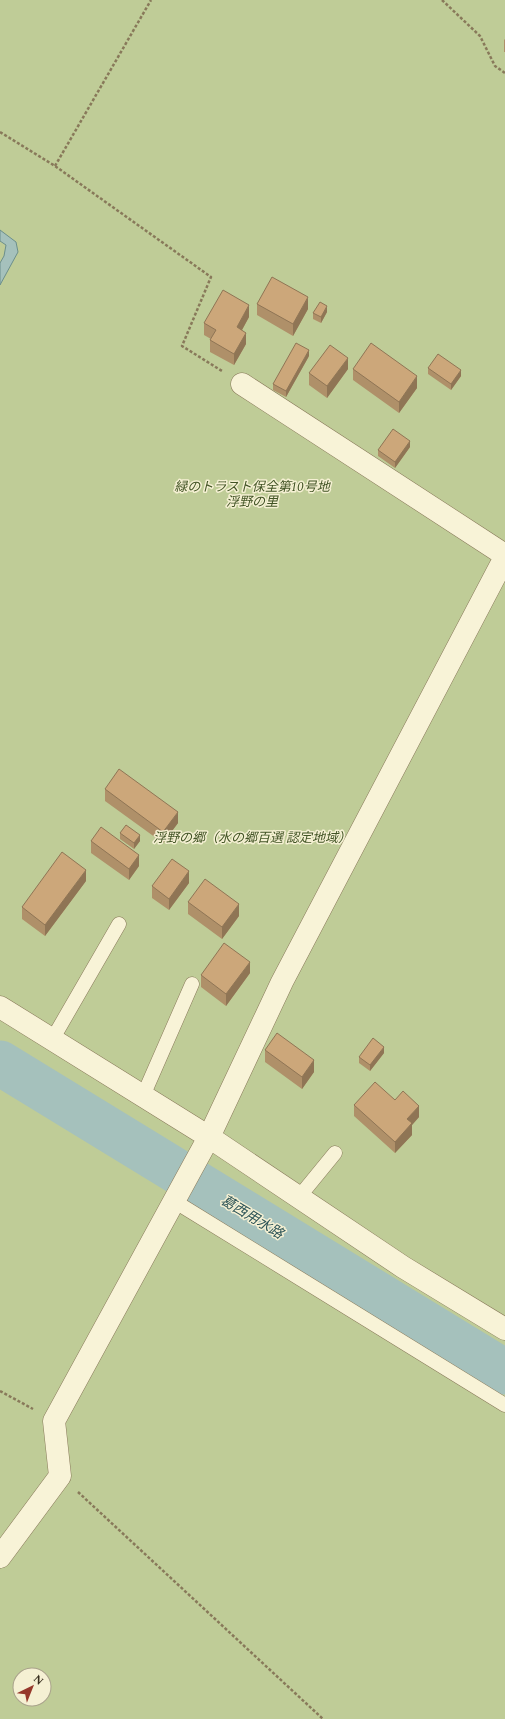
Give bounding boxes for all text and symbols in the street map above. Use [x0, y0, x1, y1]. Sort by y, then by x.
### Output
park label: 緑のトラスト保全第10号地 浮野の里 [174, 477, 332, 512]
park label: 浮野の郷（水の郷百選 認定地域） [153, 828, 351, 848]
water label: 葛西用水路 [217, 1190, 288, 1245]
north arrow [12, 1667, 52, 1707]
text: N [29, 1671, 48, 1689]

